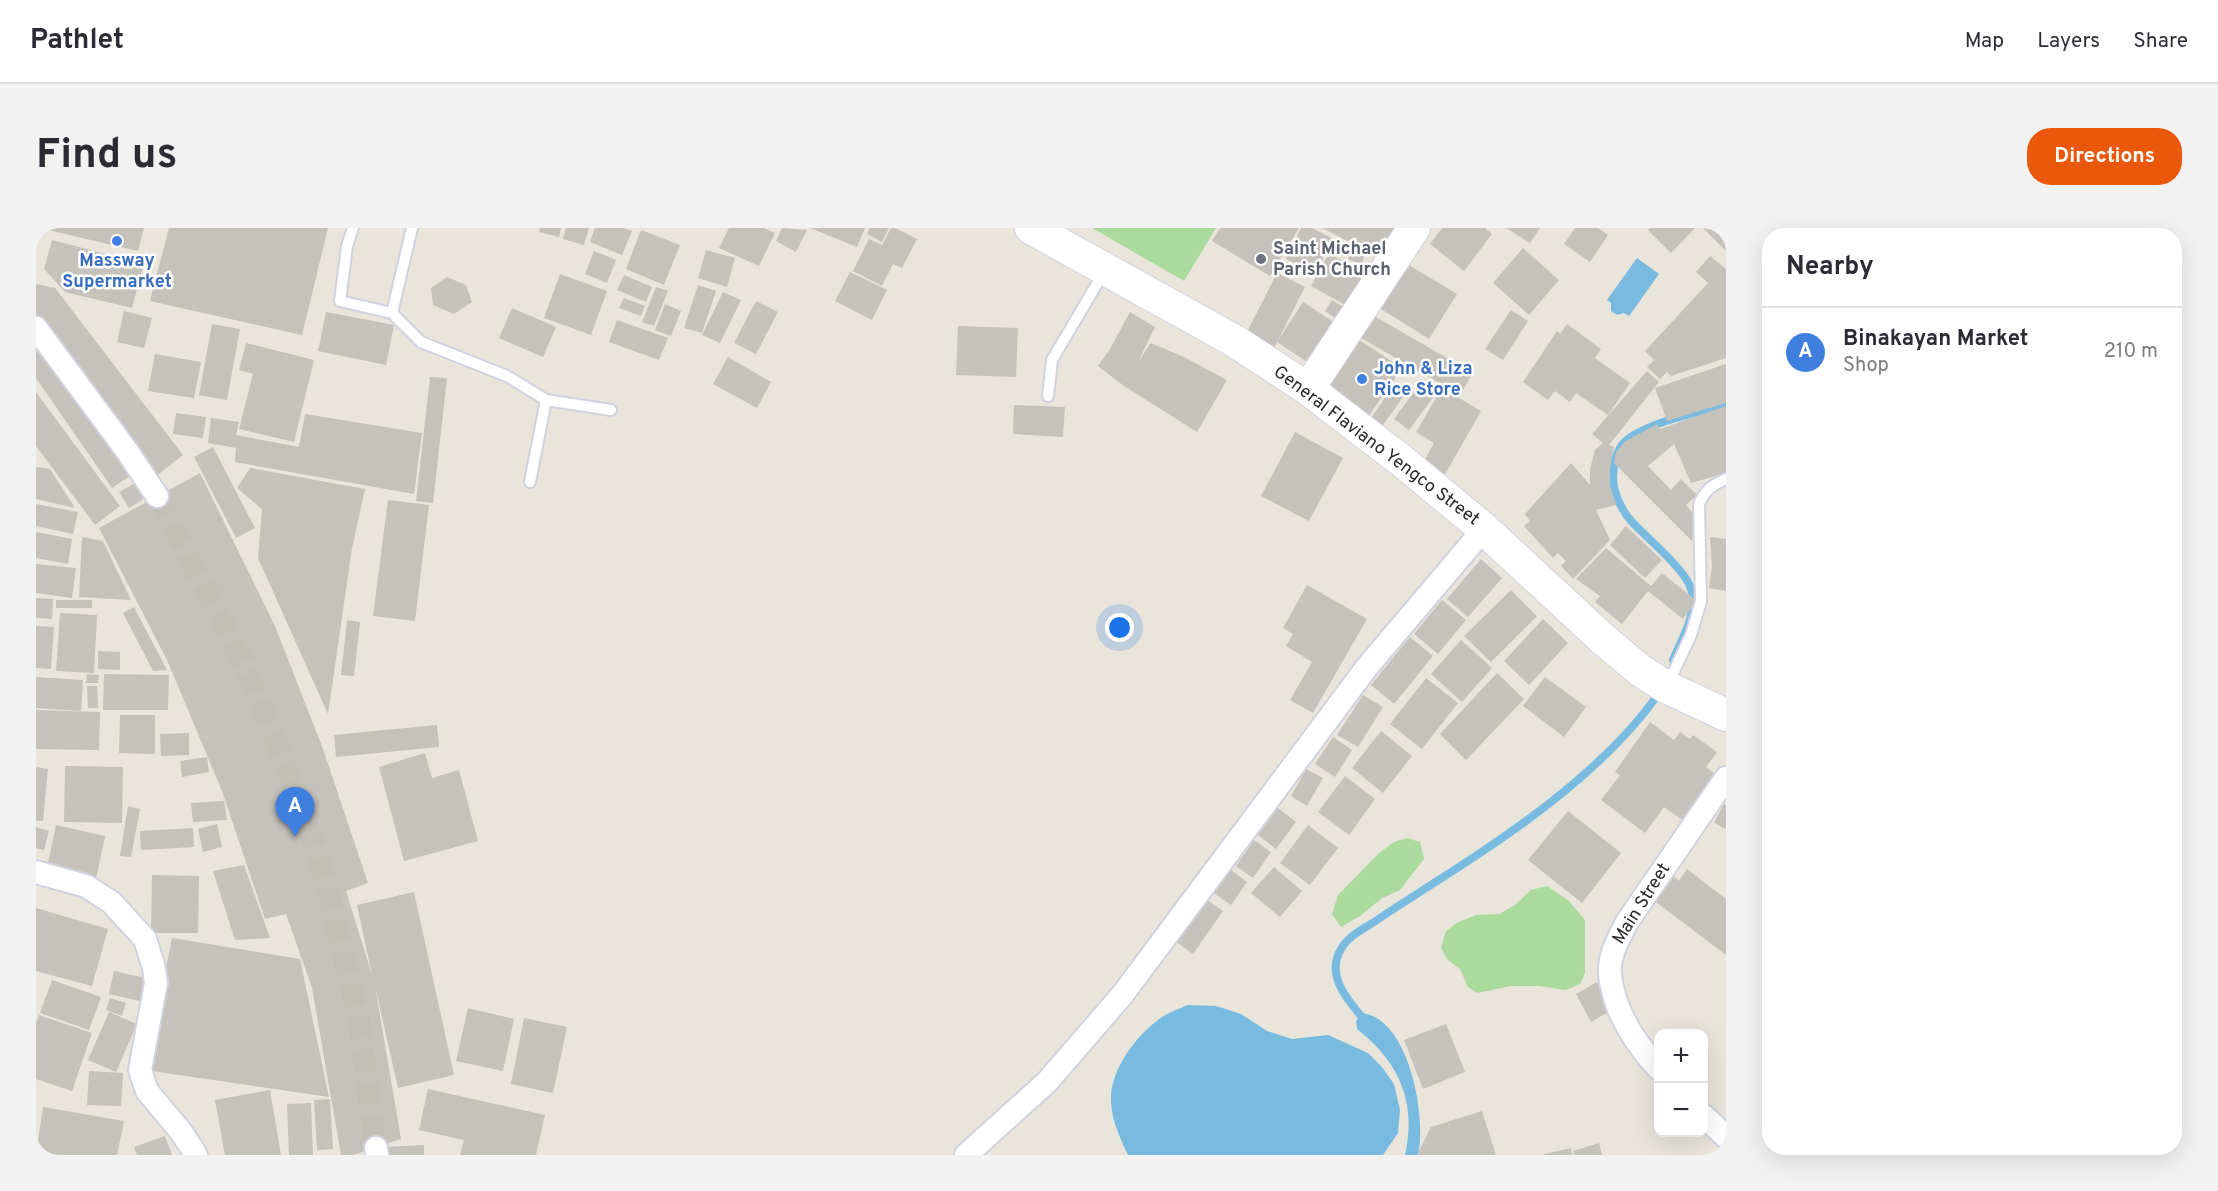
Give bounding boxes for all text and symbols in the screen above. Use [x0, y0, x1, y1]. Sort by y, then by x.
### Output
text: Pathlet [30, 23, 124, 59]
text: Map [1965, 28, 2004, 55]
text: Layers [2037, 28, 2100, 55]
text: Share [2133, 28, 2188, 55]
button: Directions [2027, 128, 2182, 185]
text: Find us [36, 130, 177, 183]
marker: Massway Supermarket [110, 234, 124, 248]
place label: Saint Michael Parish Church [1273, 238, 1391, 282]
place label: Massway Supermarket [62, 250, 172, 294]
text: Nearby [1786, 251, 1874, 284]
marker: Saint Michael Parish Church [1254, 252, 1268, 266]
text: Binakayan Market [1843, 326, 2029, 353]
text: A [1798, 339, 1813, 365]
text: 210 m [2104, 339, 2158, 365]
text: Shop [1843, 353, 1889, 379]
place label: John & Liza Rice Store [1374, 358, 1473, 402]
street label: General Flaviano Yengco Street [1268, 361, 1484, 531]
marker: John & Liza Rice Store [1355, 372, 1369, 386]
your location [1105, 613, 1134, 642]
pin: A [276, 788, 314, 837]
street label: Main Street [1608, 859, 1676, 949]
map controls [1654, 1029, 1708, 1137]
button: + [1654, 1029, 1708, 1083]
button: − [1654, 1083, 1708, 1137]

